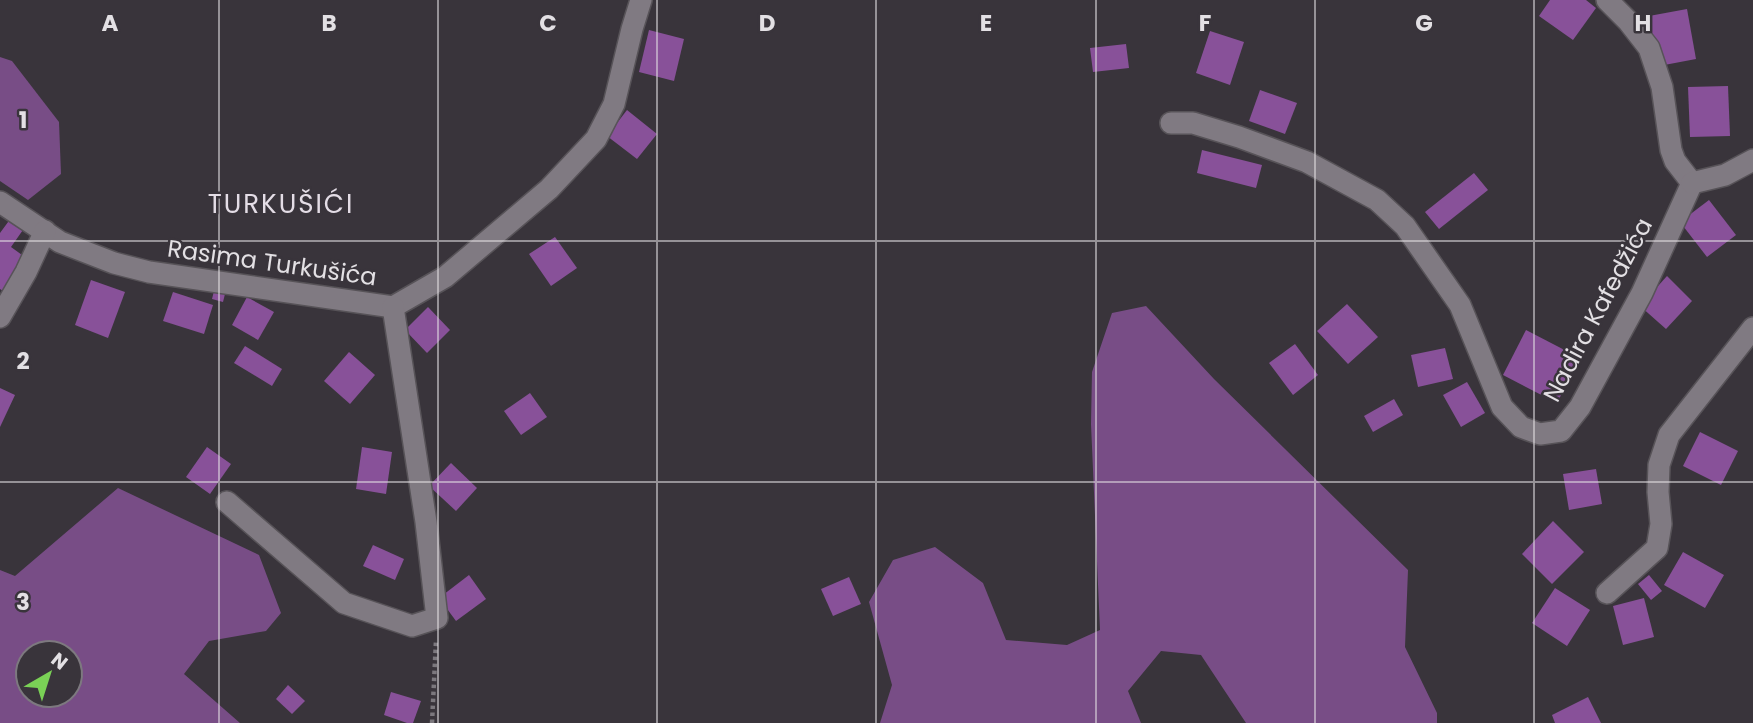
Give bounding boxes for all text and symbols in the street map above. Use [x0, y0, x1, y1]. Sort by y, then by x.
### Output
text: A [102, 7, 119, 39]
text: B [321, 7, 337, 39]
text: C [539, 7, 557, 39]
text: D [759, 7, 775, 39]
text: E [980, 7, 992, 39]
text: F [1199, 7, 1211, 39]
text: G [1415, 7, 1433, 39]
text: H [1635, 7, 1651, 39]
text: 1 [19, 104, 27, 136]
district label: TURKUŠIĆI [208, 186, 354, 222]
street label: Nadira Kafedžića [1535, 212, 1660, 408]
street label: Rasima Turkušića [165, 231, 379, 294]
text: 2 [16, 345, 30, 377]
text: 3 [16, 586, 30, 618]
north arrow [14, 639, 84, 709]
text: N [45, 646, 73, 676]

